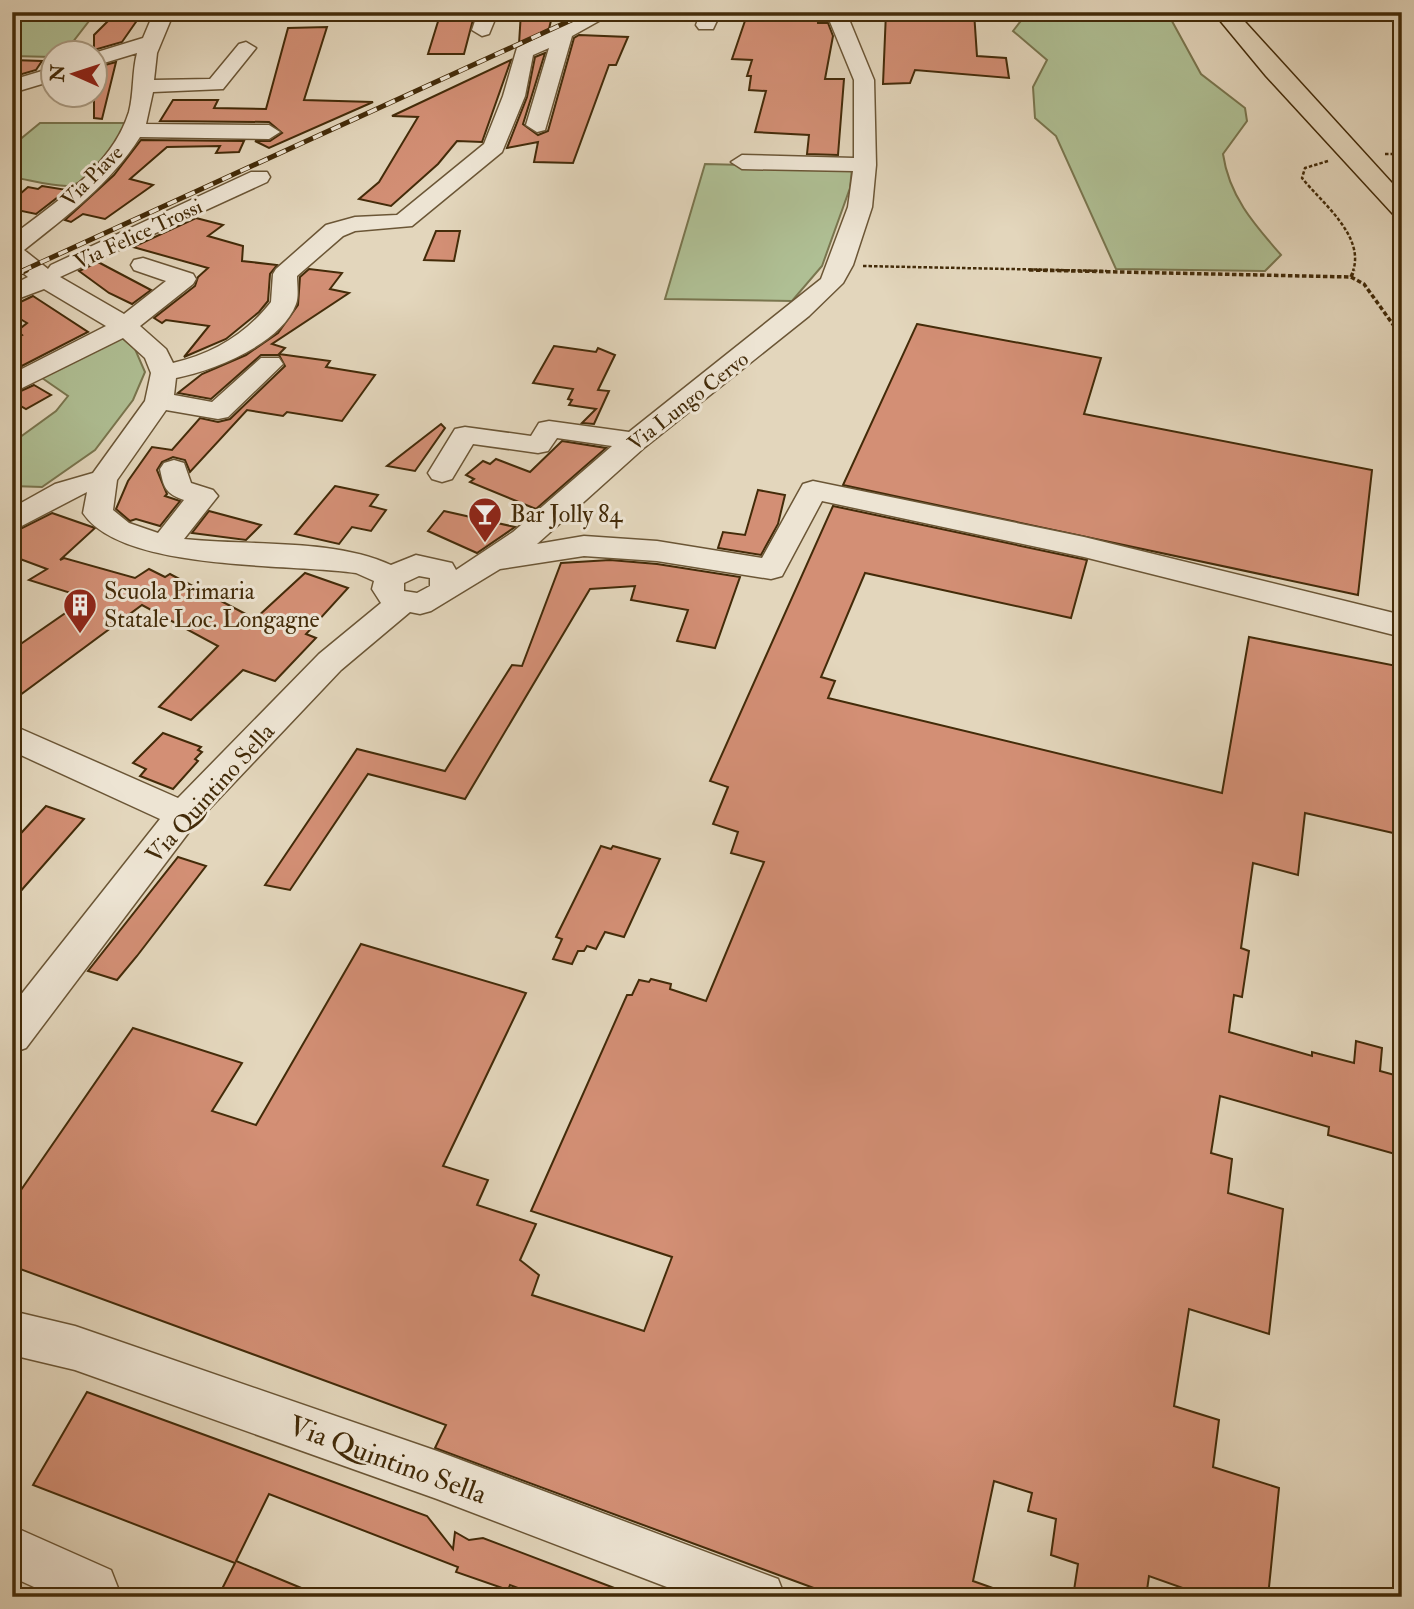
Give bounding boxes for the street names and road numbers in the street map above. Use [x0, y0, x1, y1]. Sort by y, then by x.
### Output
street label: Via Piave [56, 139, 129, 213]
street label: Via Felice Trossi [70, 193, 207, 276]
street label: Via Lungo Cervo [622, 346, 754, 457]
street label: Via Quintino Sella [139, 716, 282, 870]
street label: Via Quintino Sella [284, 1408, 492, 1513]

